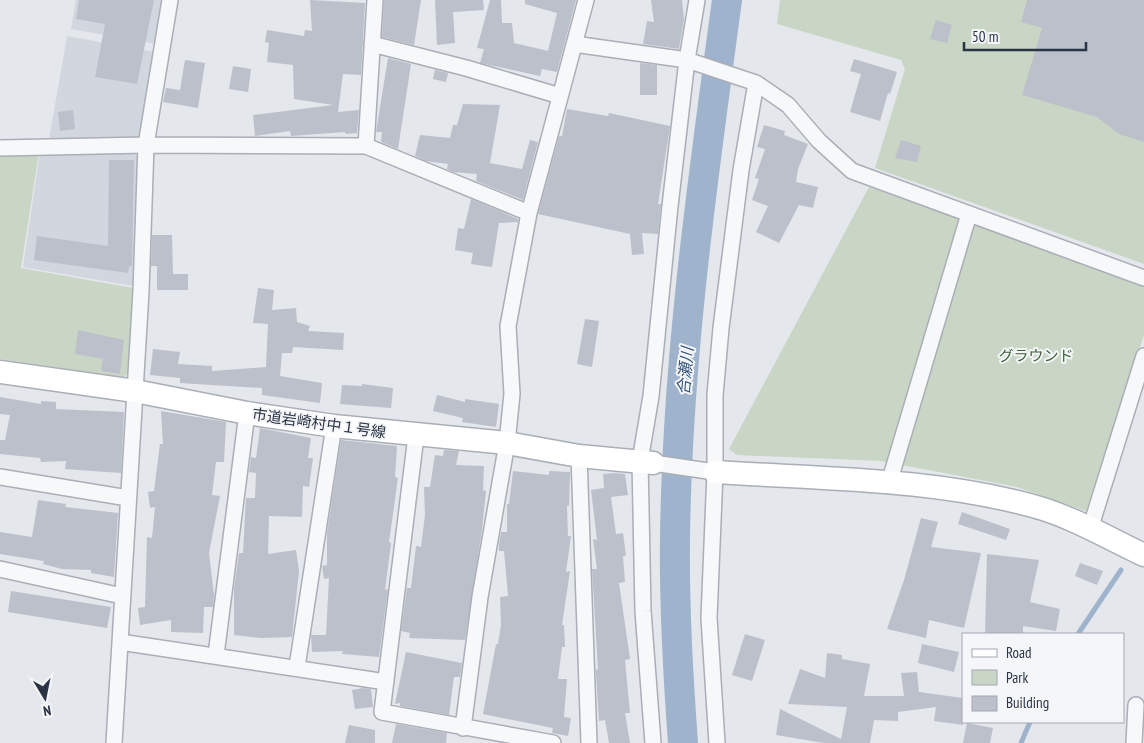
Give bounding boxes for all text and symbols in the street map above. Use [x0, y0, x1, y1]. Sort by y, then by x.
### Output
scale bar [964, 20, 1086, 52]
text: 50 m [972, 27, 998, 46]
water label: 合瀬川 [673, 344, 697, 396]
park label: グラウンド [998, 346, 1074, 365]
street label: 市道岩崎村中１号線 [251, 404, 387, 442]
legend [962, 633, 1124, 723]
text: Road [1006, 643, 1032, 662]
text: Park [1006, 668, 1028, 687]
north arrow [20, 673, 70, 723]
text: Building [1006, 693, 1049, 712]
text: N [42, 701, 53, 720]

